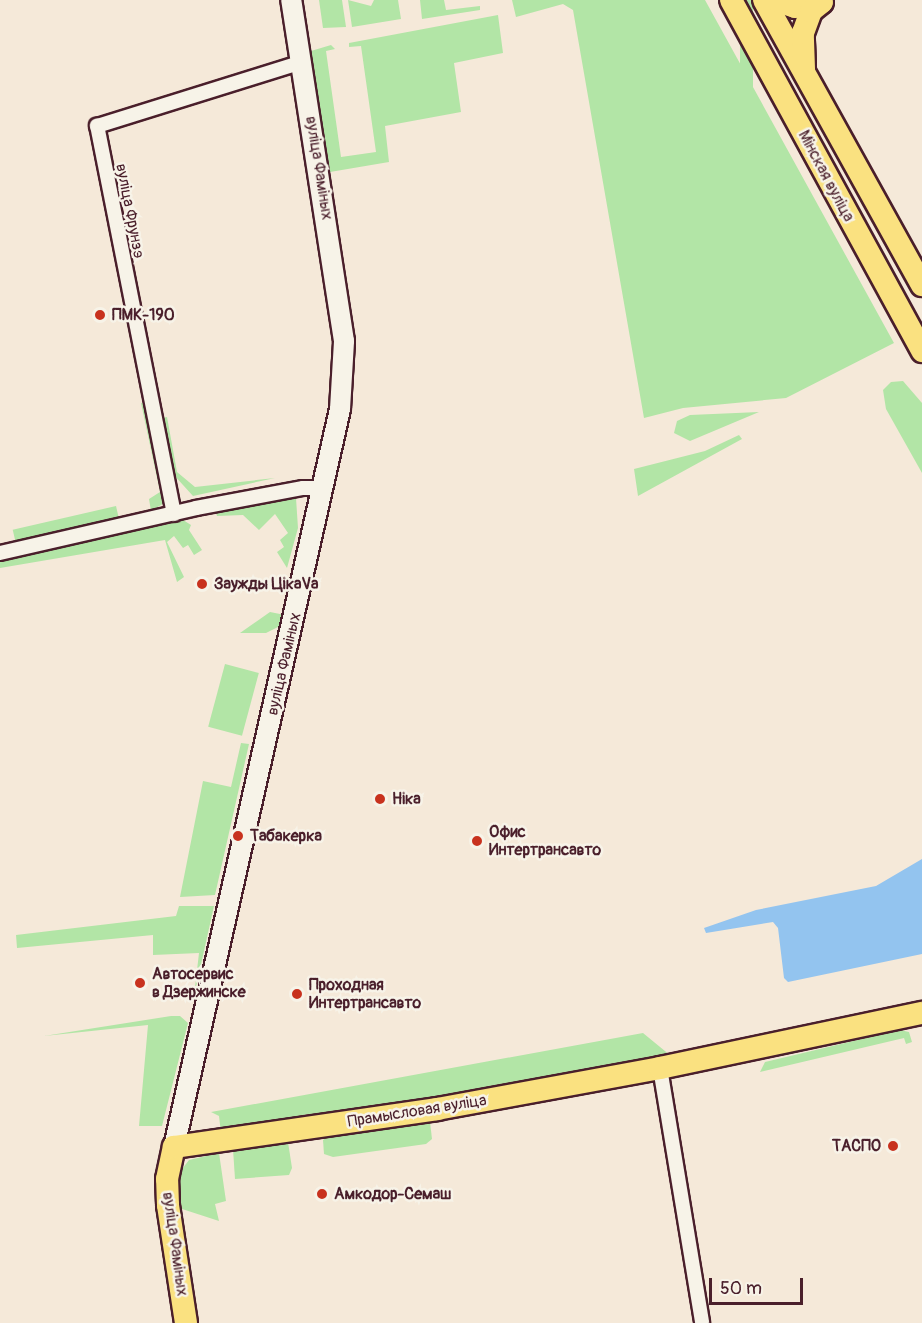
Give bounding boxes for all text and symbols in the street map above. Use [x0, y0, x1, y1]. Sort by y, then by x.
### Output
street label: вуліца Фаміных [301, 115, 337, 221]
street label: Мінская вуліца [794, 127, 858, 225]
street label: вуліца Фрунзэ [111, 162, 149, 260]
place label: ПМК-190 [112, 305, 175, 325]
marker: ПМК-190 [93, 308, 107, 322]
place label: Заужды ЦікаVа [214, 574, 318, 594]
marker: Заужды ЦікаVа [195, 577, 209, 591]
street label: вуліца Фаміных [263, 611, 305, 717]
place label: Ніка [392, 789, 421, 809]
marker: Ніка [373, 792, 387, 806]
place label: Офис Интертрансавто [489, 822, 601, 860]
place label: Табакерка [250, 826, 322, 846]
marker: Табакерка [231, 829, 245, 843]
marker: Офис Интертрансавто [470, 834, 484, 848]
place label: Автосервис в Дзержинске [152, 964, 246, 1002]
place label: Проходная Интертрансавто [309, 975, 421, 1013]
marker: Автосервис в Дзержинске [133, 976, 147, 990]
marker: Проходная Интертрансавто [290, 987, 304, 1001]
street label: Прамысловая вуліца [346, 1091, 488, 1131]
place label: ТАСПО [832, 1136, 881, 1156]
marker: ТАСПО [886, 1139, 900, 1153]
place label: Амкодор-Семаш [334, 1184, 451, 1204]
marker: Амкодор-Семаш [315, 1187, 329, 1201]
street label: вуліца Фаміных [158, 1191, 192, 1297]
scale bar [712, 1266, 806, 1304]
text: 50 m [720, 1277, 762, 1300]

